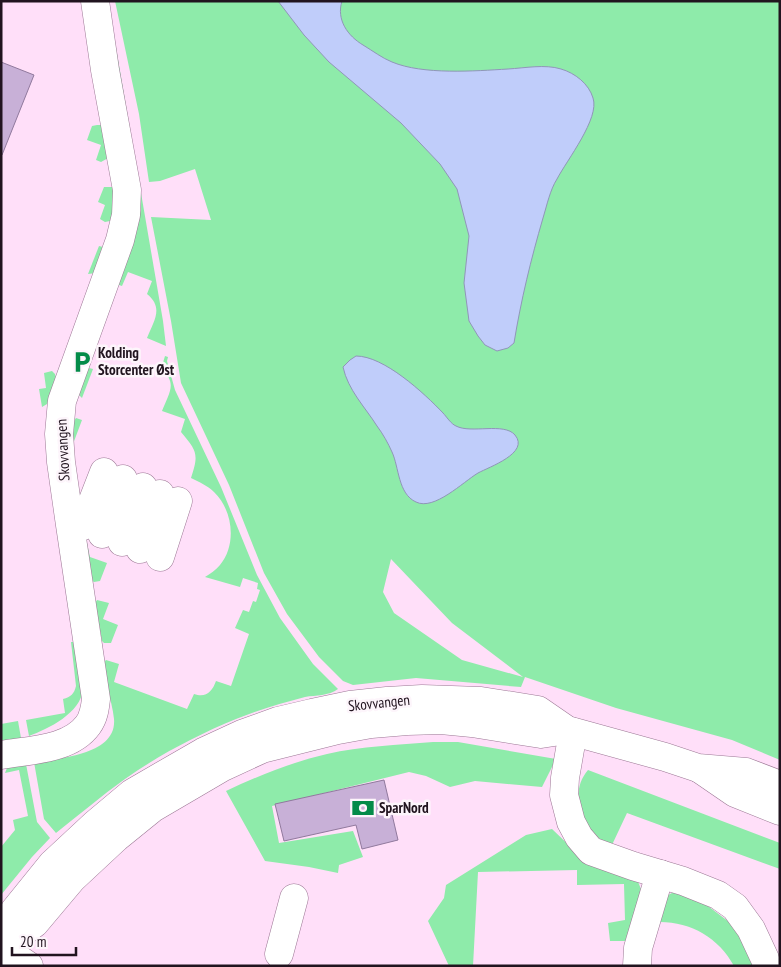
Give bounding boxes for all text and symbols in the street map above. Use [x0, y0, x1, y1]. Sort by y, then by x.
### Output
place label: Kolding Storcenter Øst [98, 343, 175, 379]
parking icon: Kolding Storcenter Øst [69, 349, 95, 375]
street label: Skovvangen [51, 419, 74, 482]
street label: Skovvangen [347, 690, 411, 715]
bank icon: SparNord [350, 795, 376, 821]
place label: SparNord [379, 798, 429, 817]
scale bar [12, 924, 76, 956]
text: 20 m [20, 932, 46, 951]

